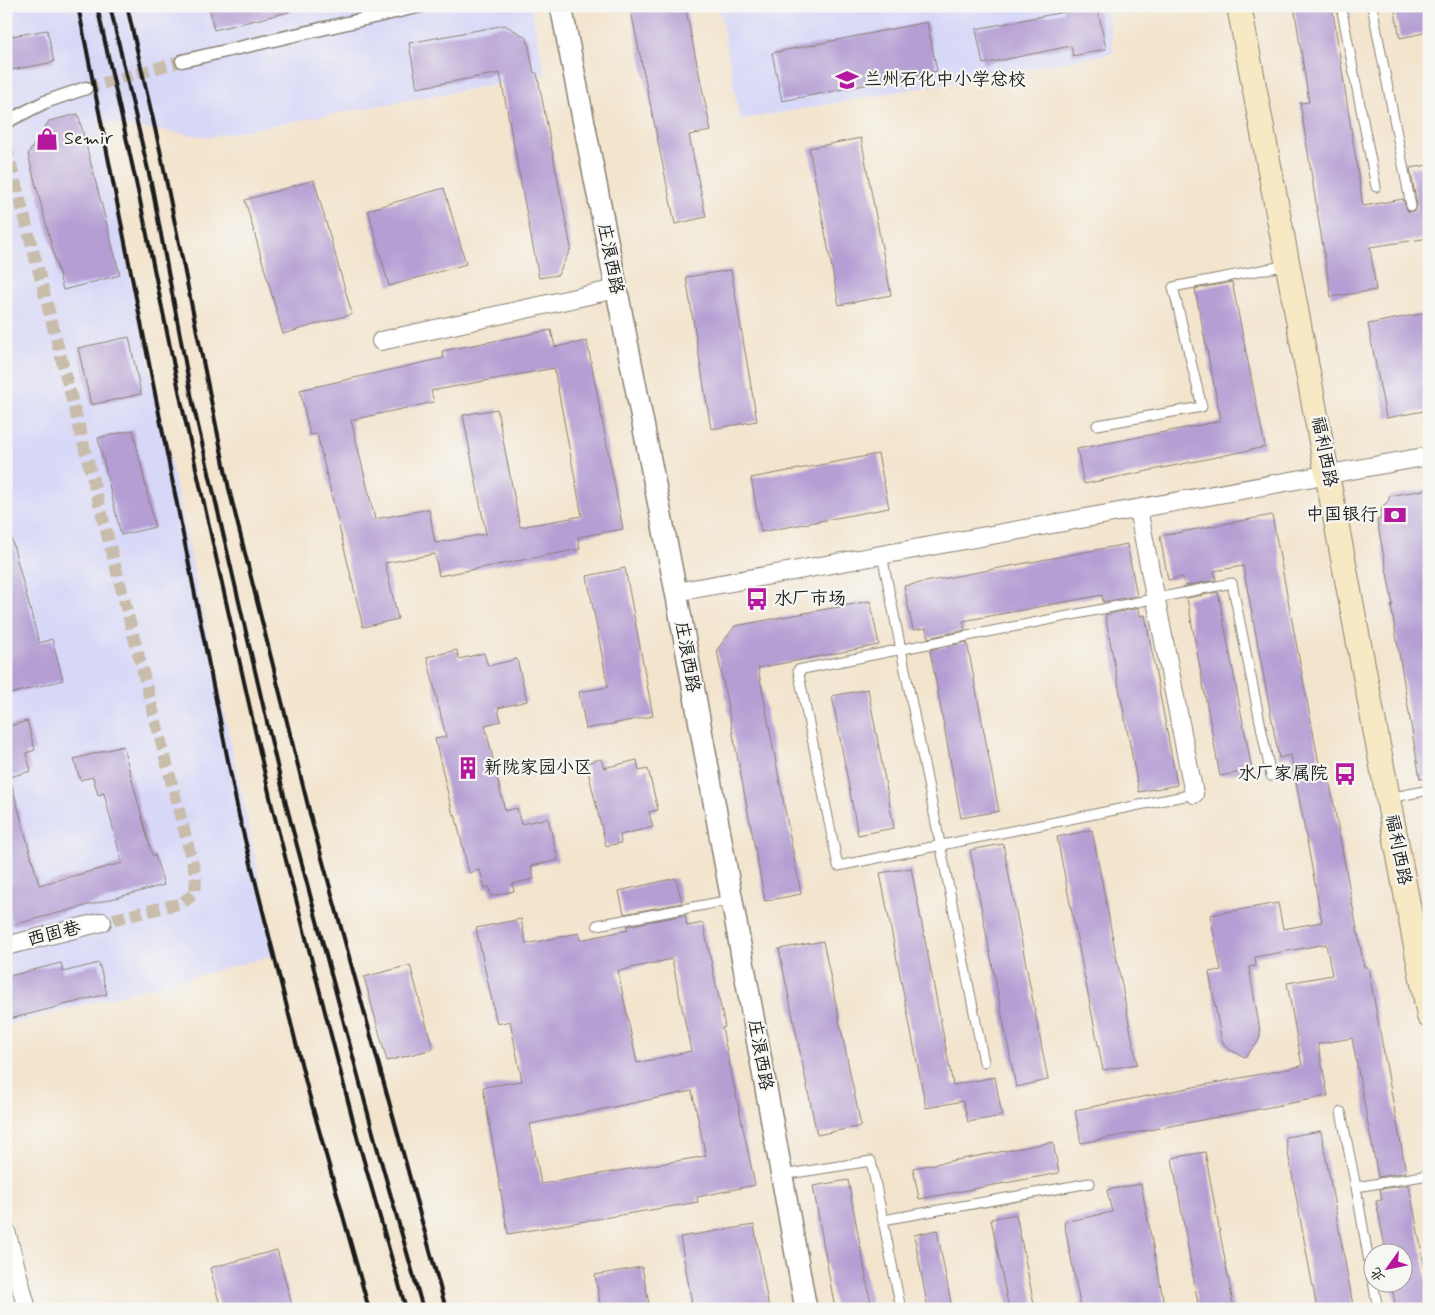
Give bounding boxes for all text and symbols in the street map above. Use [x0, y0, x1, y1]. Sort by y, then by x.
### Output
school or university icon: 兰州石化中小学总校 [834, 67, 860, 93]
place label: 兰州石化中小学总校 [864, 68, 1026, 92]
shop icon: Semir [34, 126, 60, 152]
place label: Semir [64, 127, 114, 151]
street label: 庄浪西路 [591, 221, 629, 297]
street label: 福利西路 [1305, 414, 1343, 490]
bank icon: 中国银行 [1382, 502, 1408, 528]
place label: 中国银行 [1306, 503, 1378, 527]
bus stop icon: 水厂市场 [744, 586, 770, 612]
place label: 水厂市场 [774, 587, 846, 611]
street label: 庄浪西路 [669, 619, 705, 695]
building icon: 新陇家园小区 [455, 755, 481, 781]
place label: 新陇家园小区 [484, 756, 592, 780]
bus stop icon: 水厂家属院 [1332, 761, 1358, 787]
place label: 水厂家属院 [1238, 762, 1328, 786]
street label: 福利西路 [1379, 812, 1417, 888]
street label: 西固巷 [25, 916, 83, 952]
street label: 庄浪西路 [742, 1017, 778, 1093]
north arrow [1362, 1242, 1412, 1292]
text: 北 [1367, 1264, 1389, 1285]

